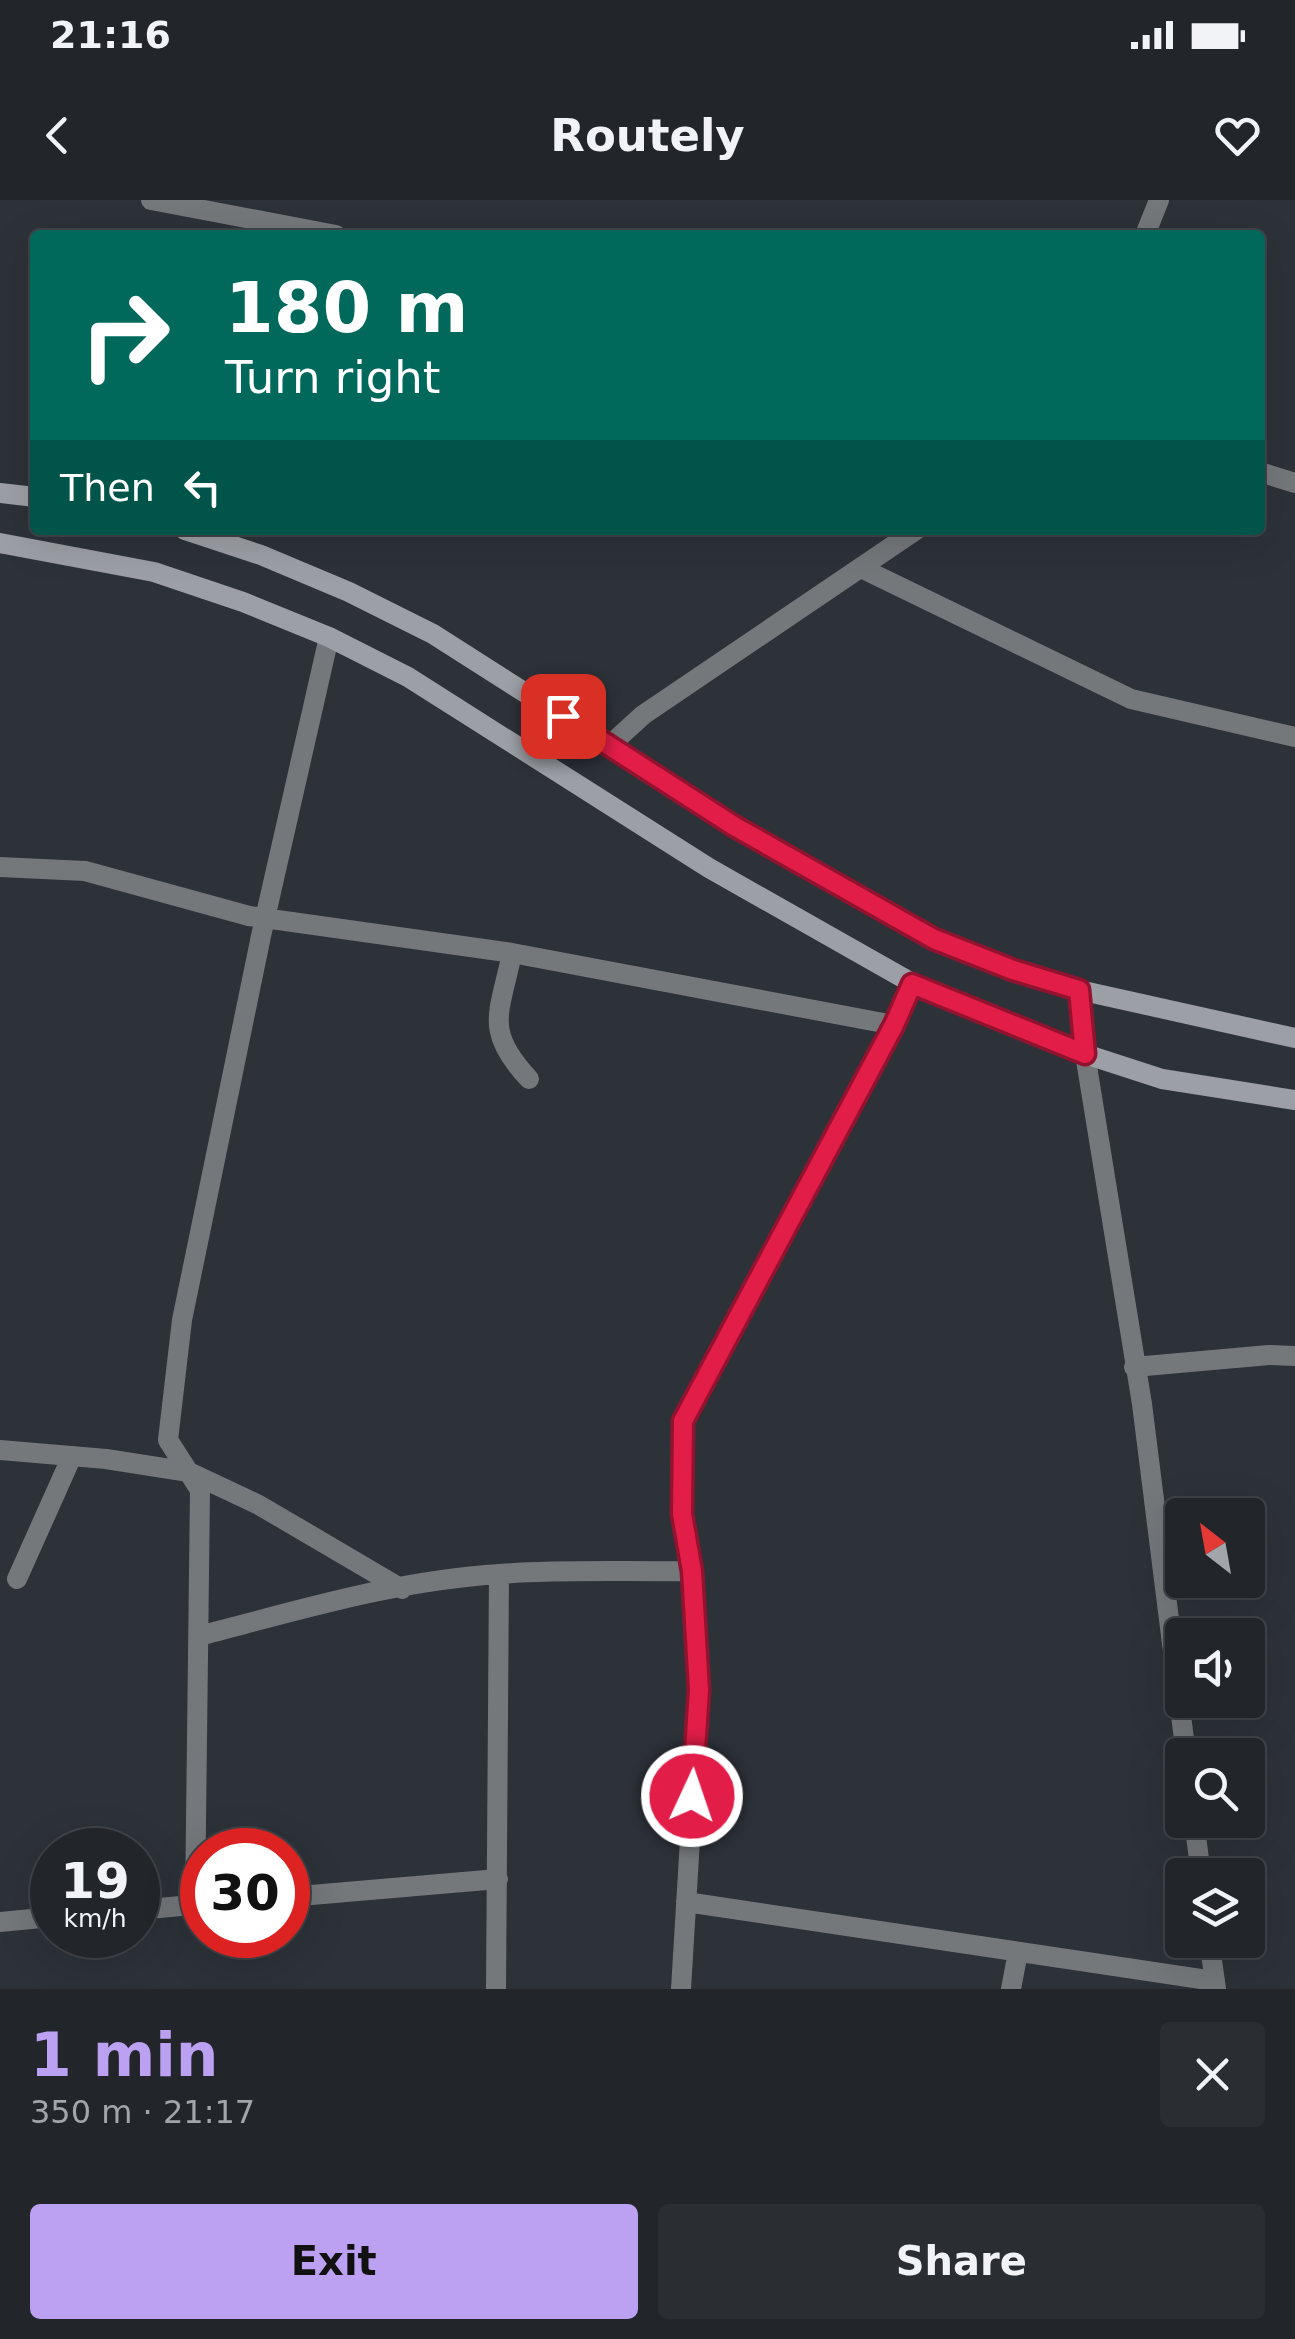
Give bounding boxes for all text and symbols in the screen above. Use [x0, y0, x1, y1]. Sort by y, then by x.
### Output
text: 21:16 [50, 13, 171, 57]
icon: back [30, 108, 85, 163]
icon: heart [1210, 108, 1265, 163]
text: Routely [550, 109, 745, 162]
text: 180 m [225, 267, 468, 349]
icon: right [60, 270, 190, 400]
text: Turn right [225, 351, 440, 404]
icon: left [175, 460, 230, 515]
text: Then [60, 466, 155, 510]
pin [521, 674, 606, 759]
icon: arrive [536, 689, 591, 744]
north arrow [1165, 1498, 1265, 1598]
map controls [1165, 1498, 1265, 1958]
button: sound [1165, 1618, 1265, 1718]
button: search [1165, 1738, 1265, 1838]
position arrow [640, 1744, 744, 1848]
speed limit sign: 30 [180, 1828, 310, 1958]
text: 19 [60, 1852, 130, 1910]
button: layers [1165, 1858, 1265, 1958]
text: km/h [63, 1904, 127, 1933]
text: 1 min [30, 2020, 218, 2090]
button: close [1160, 2022, 1265, 2127]
text: 350 m · 21:17 [30, 2093, 255, 2131]
button: Exit [30, 2204, 638, 2319]
button: Share [658, 2204, 1265, 2319]

